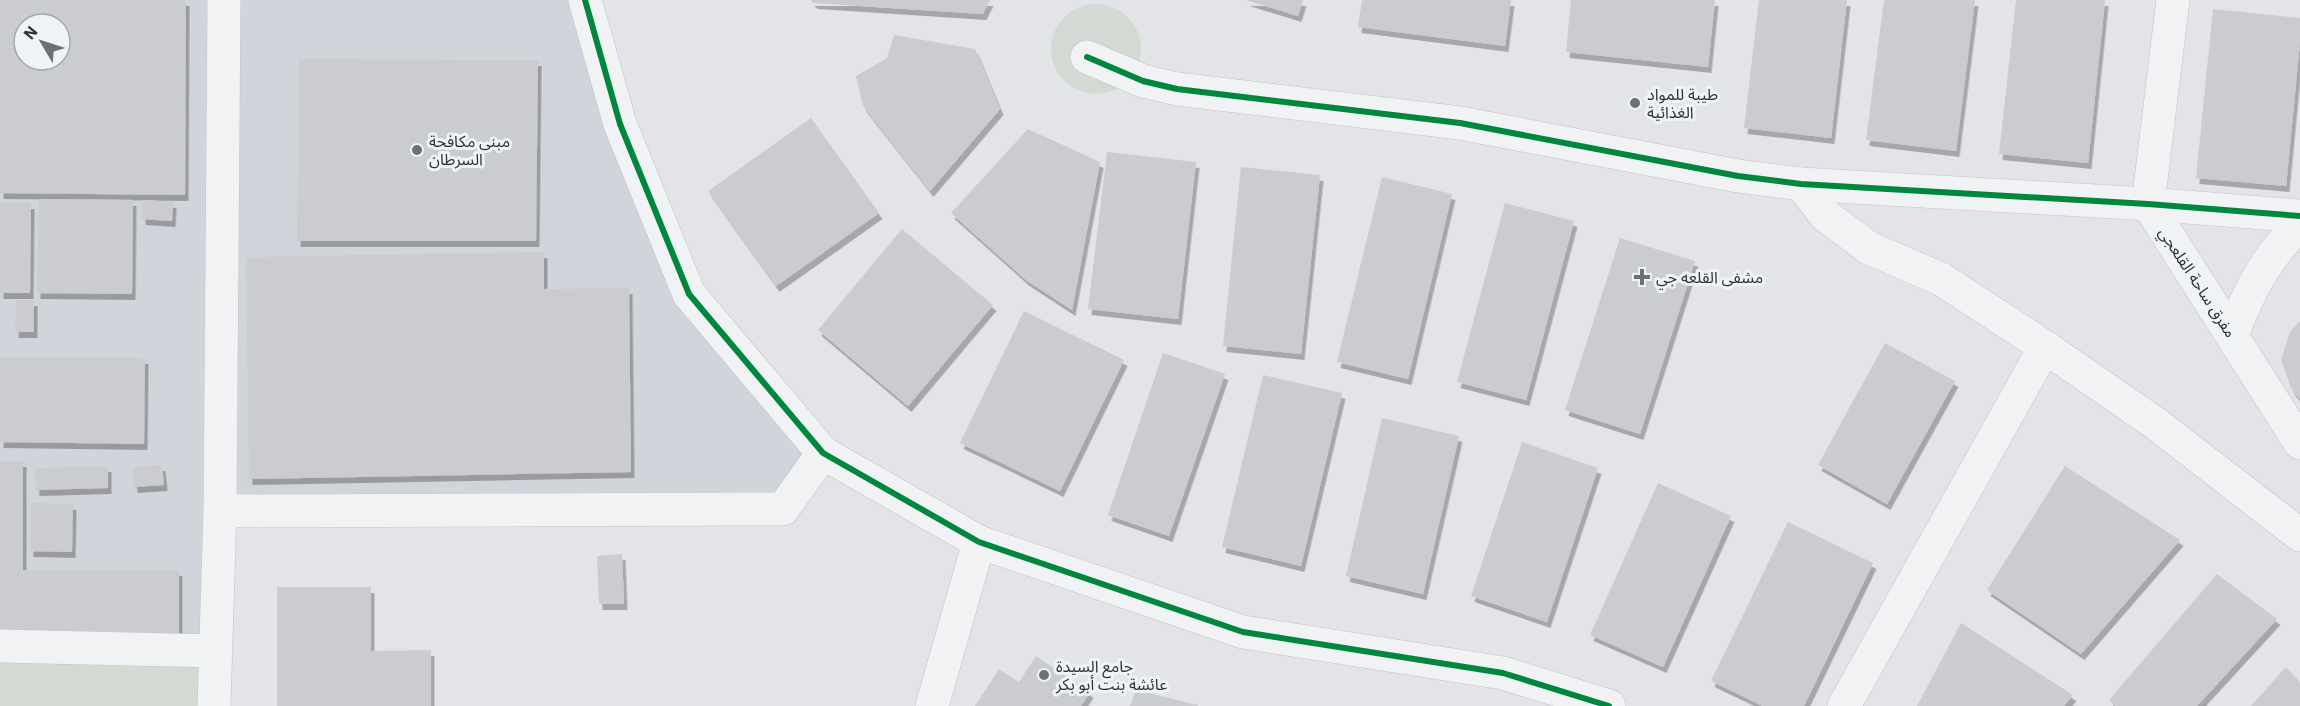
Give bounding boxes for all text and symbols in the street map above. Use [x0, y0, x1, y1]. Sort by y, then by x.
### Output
north arrow [12, 12, 72, 72]
text: N [19, 22, 42, 43]
place label: طيبة للمواد الغذائية [1647, 84, 1718, 122]
marker: طيبة للمواد الغذائية [1628, 96, 1642, 110]
place label: مبنى مكافحة السرطان [429, 131, 510, 169]
marker: مبنى مكافحة السرطان [410, 143, 424, 157]
street label: مفرق ساحة القلعجي [2153, 223, 2241, 342]
place label: مشفى القلعه جي [1656, 267, 1763, 290]
marker: مشفى القلعه جي [1633, 268, 1651, 286]
place label: جامع السيدة عائشة بنت أبو بكر [1055, 656, 1167, 694]
marker: جامع السيدة عائشة بنت أبو بكر [1037, 668, 1051, 682]

